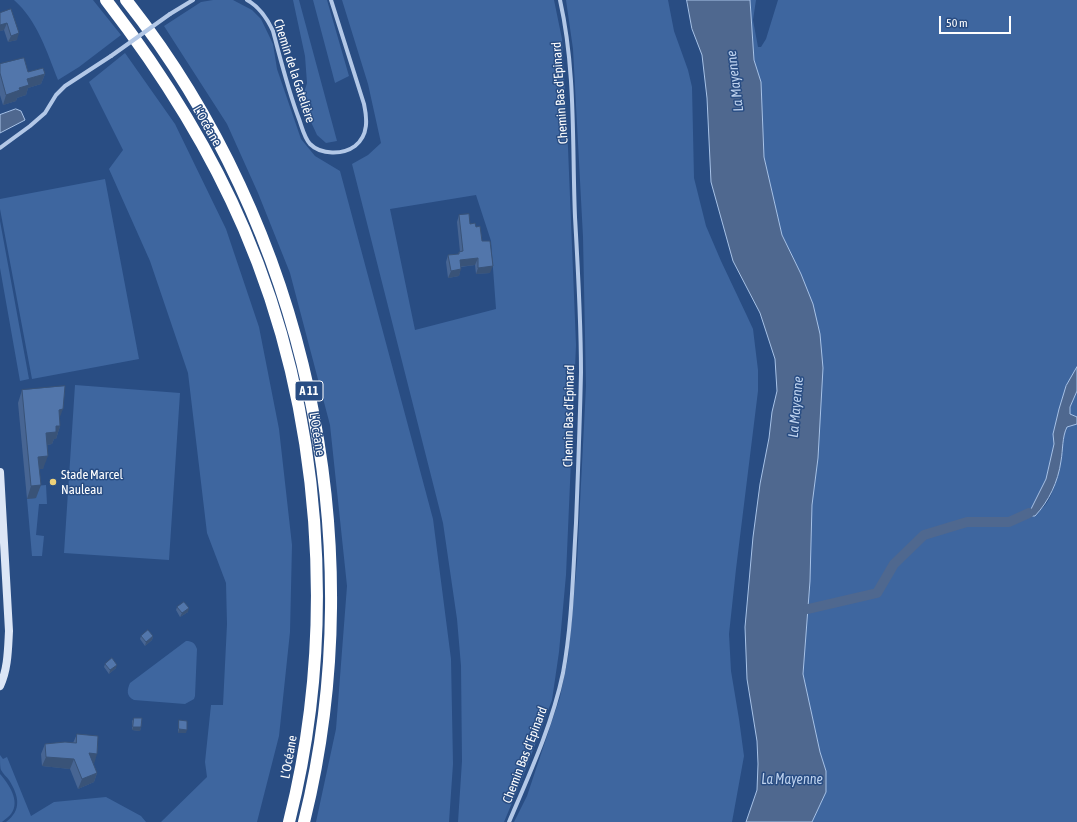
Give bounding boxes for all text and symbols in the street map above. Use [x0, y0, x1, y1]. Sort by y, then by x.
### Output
scale bar [941, 8, 1013, 34]
text: 50 m [946, 16, 968, 30]
street label: Chemin de la Gatelière [270, 17, 318, 125]
street label: Chemin Bas d'Epinard [549, 41, 571, 145]
water label: La Mayenne [723, 49, 747, 113]
street label: L’Océane [189, 103, 225, 149]
street label: Chemin Bas d'Epinard [560, 365, 578, 467]
water label: La Mayenne [785, 376, 807, 438]
road number: A 11 [295, 381, 323, 401]
street label: L’Océane [306, 411, 328, 457]
place label: Stade Marcel Nauleau [61, 467, 123, 498]
marker: Stade Marcel Nauleau [48, 477, 58, 487]
street label: Chemin Bas d'Epinard [499, 704, 551, 806]
street label: L’Océane [278, 734, 300, 780]
water label: La Mayenne [761, 772, 823, 788]

